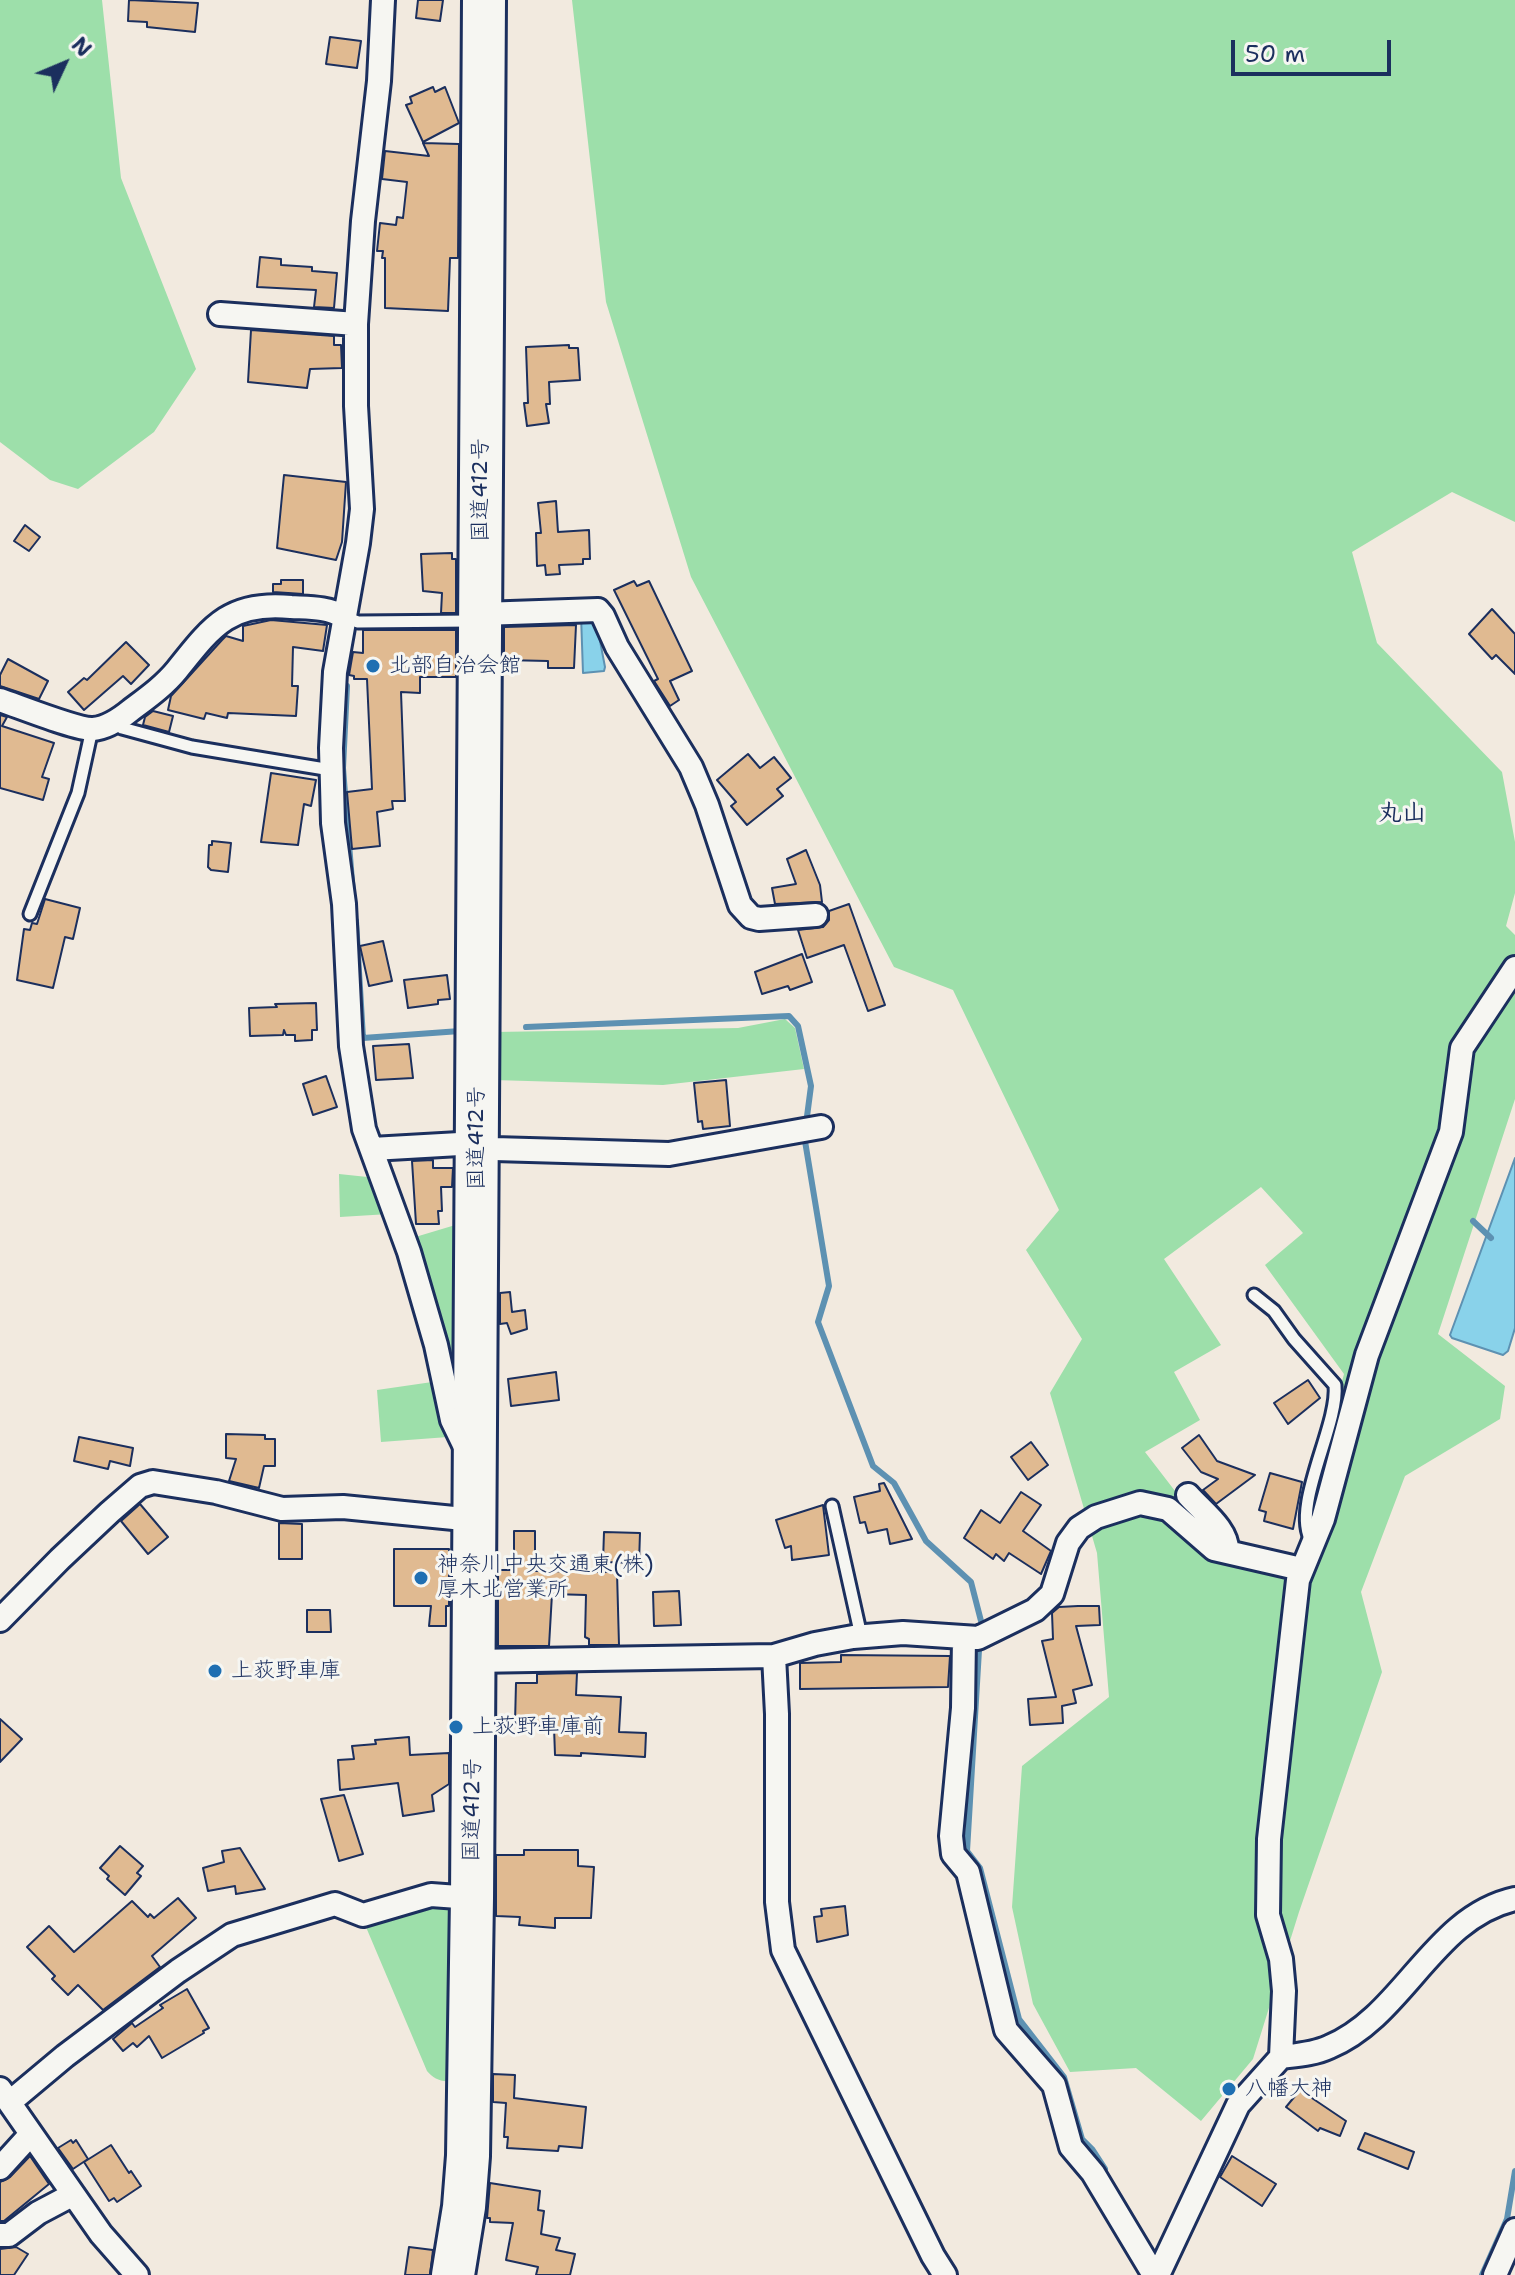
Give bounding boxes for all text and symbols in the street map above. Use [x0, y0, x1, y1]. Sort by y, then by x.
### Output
north arrow [24, 24, 104, 104]
scale bar [1235, 24, 1395, 74]
text: N [65, 31, 98, 63]
text: 50 m [1245, 38, 1305, 70]
street label: 国道412号 [468, 438, 494, 542]
place label: 北部自治会館 [389, 653, 521, 679]
marker: 北部自治会館 [364, 657, 382, 675]
district label: 丸山 [1378, 800, 1426, 828]
street label: 国道412号 [464, 1086, 490, 1190]
place label: 神奈川中央交通東(株) 厚木北営業所 [437, 1552, 654, 1604]
marker: 神奈川中央交通東(株) 厚木北営業所 [412, 1569, 430, 1587]
place label: 上荻野車庫 [231, 1658, 341, 1684]
marker: 上荻野車庫 [206, 1662, 224, 1680]
place label: 上荻野車庫前 [472, 1714, 604, 1740]
marker: 上荻野車庫前 [447, 1718, 465, 1736]
street label: 国道412号 [459, 1758, 487, 1862]
place label: 八幡大神 [1245, 2076, 1333, 2102]
marker: 八幡大神 [1220, 2080, 1238, 2098]

